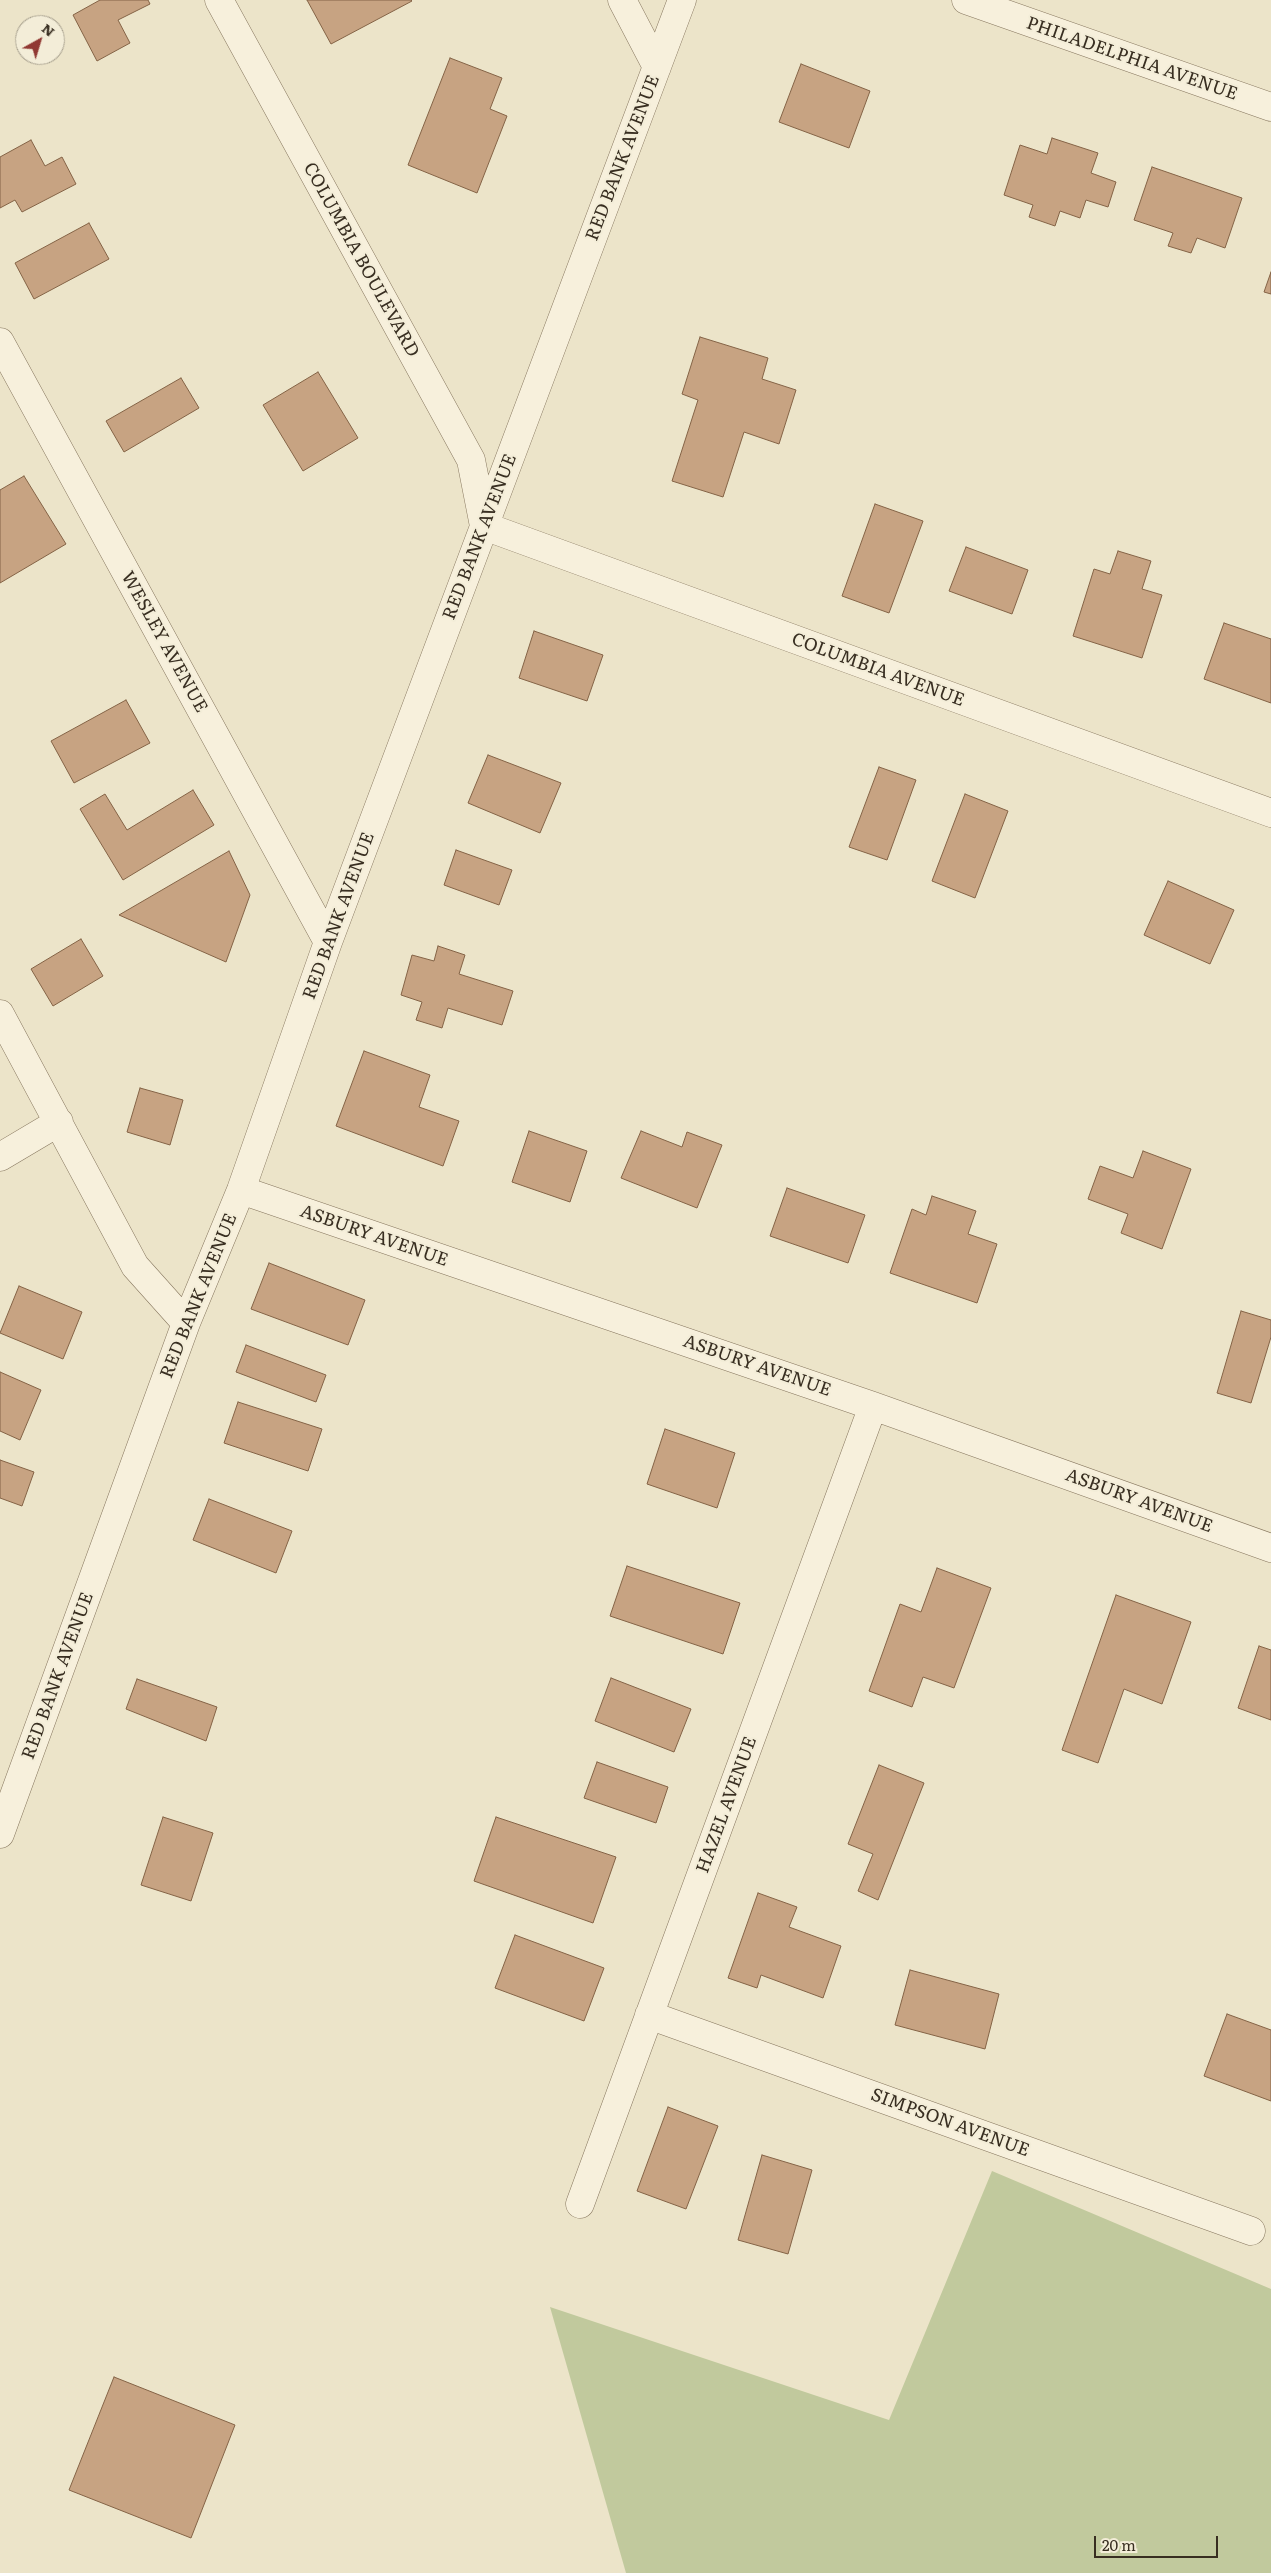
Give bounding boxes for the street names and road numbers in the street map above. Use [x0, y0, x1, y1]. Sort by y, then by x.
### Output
street label: PHILADELPHIA AVENUE [1024, 13, 1240, 105]
street label: RED BANK AVENUE [581, 72, 665, 244]
street label: COLUMBIA BOULEVARD [298, 159, 424, 361]
street label: RED BANK AVENUE [438, 451, 522, 623]
street label: WESLEY AVENUE [116, 568, 212, 716]
street label: COLUMBIA AVENUE [789, 629, 967, 711]
street label: RED BANK AVENUE [299, 830, 379, 1002]
street label: ASBURY AVENUE [297, 1201, 451, 1271]
street label: RED BANK AVENUE [156, 1210, 242, 1382]
street label: ASBURY AVENUE [680, 1331, 834, 1401]
street label: ASBURY AVENUE [1062, 1464, 1216, 1538]
street label: RED BANK AVENUE [18, 1590, 98, 1762]
street label: HAZEL AVENUE [692, 1734, 762, 1876]
street label: SIMPSON AVENUE [868, 2084, 1032, 2162]

